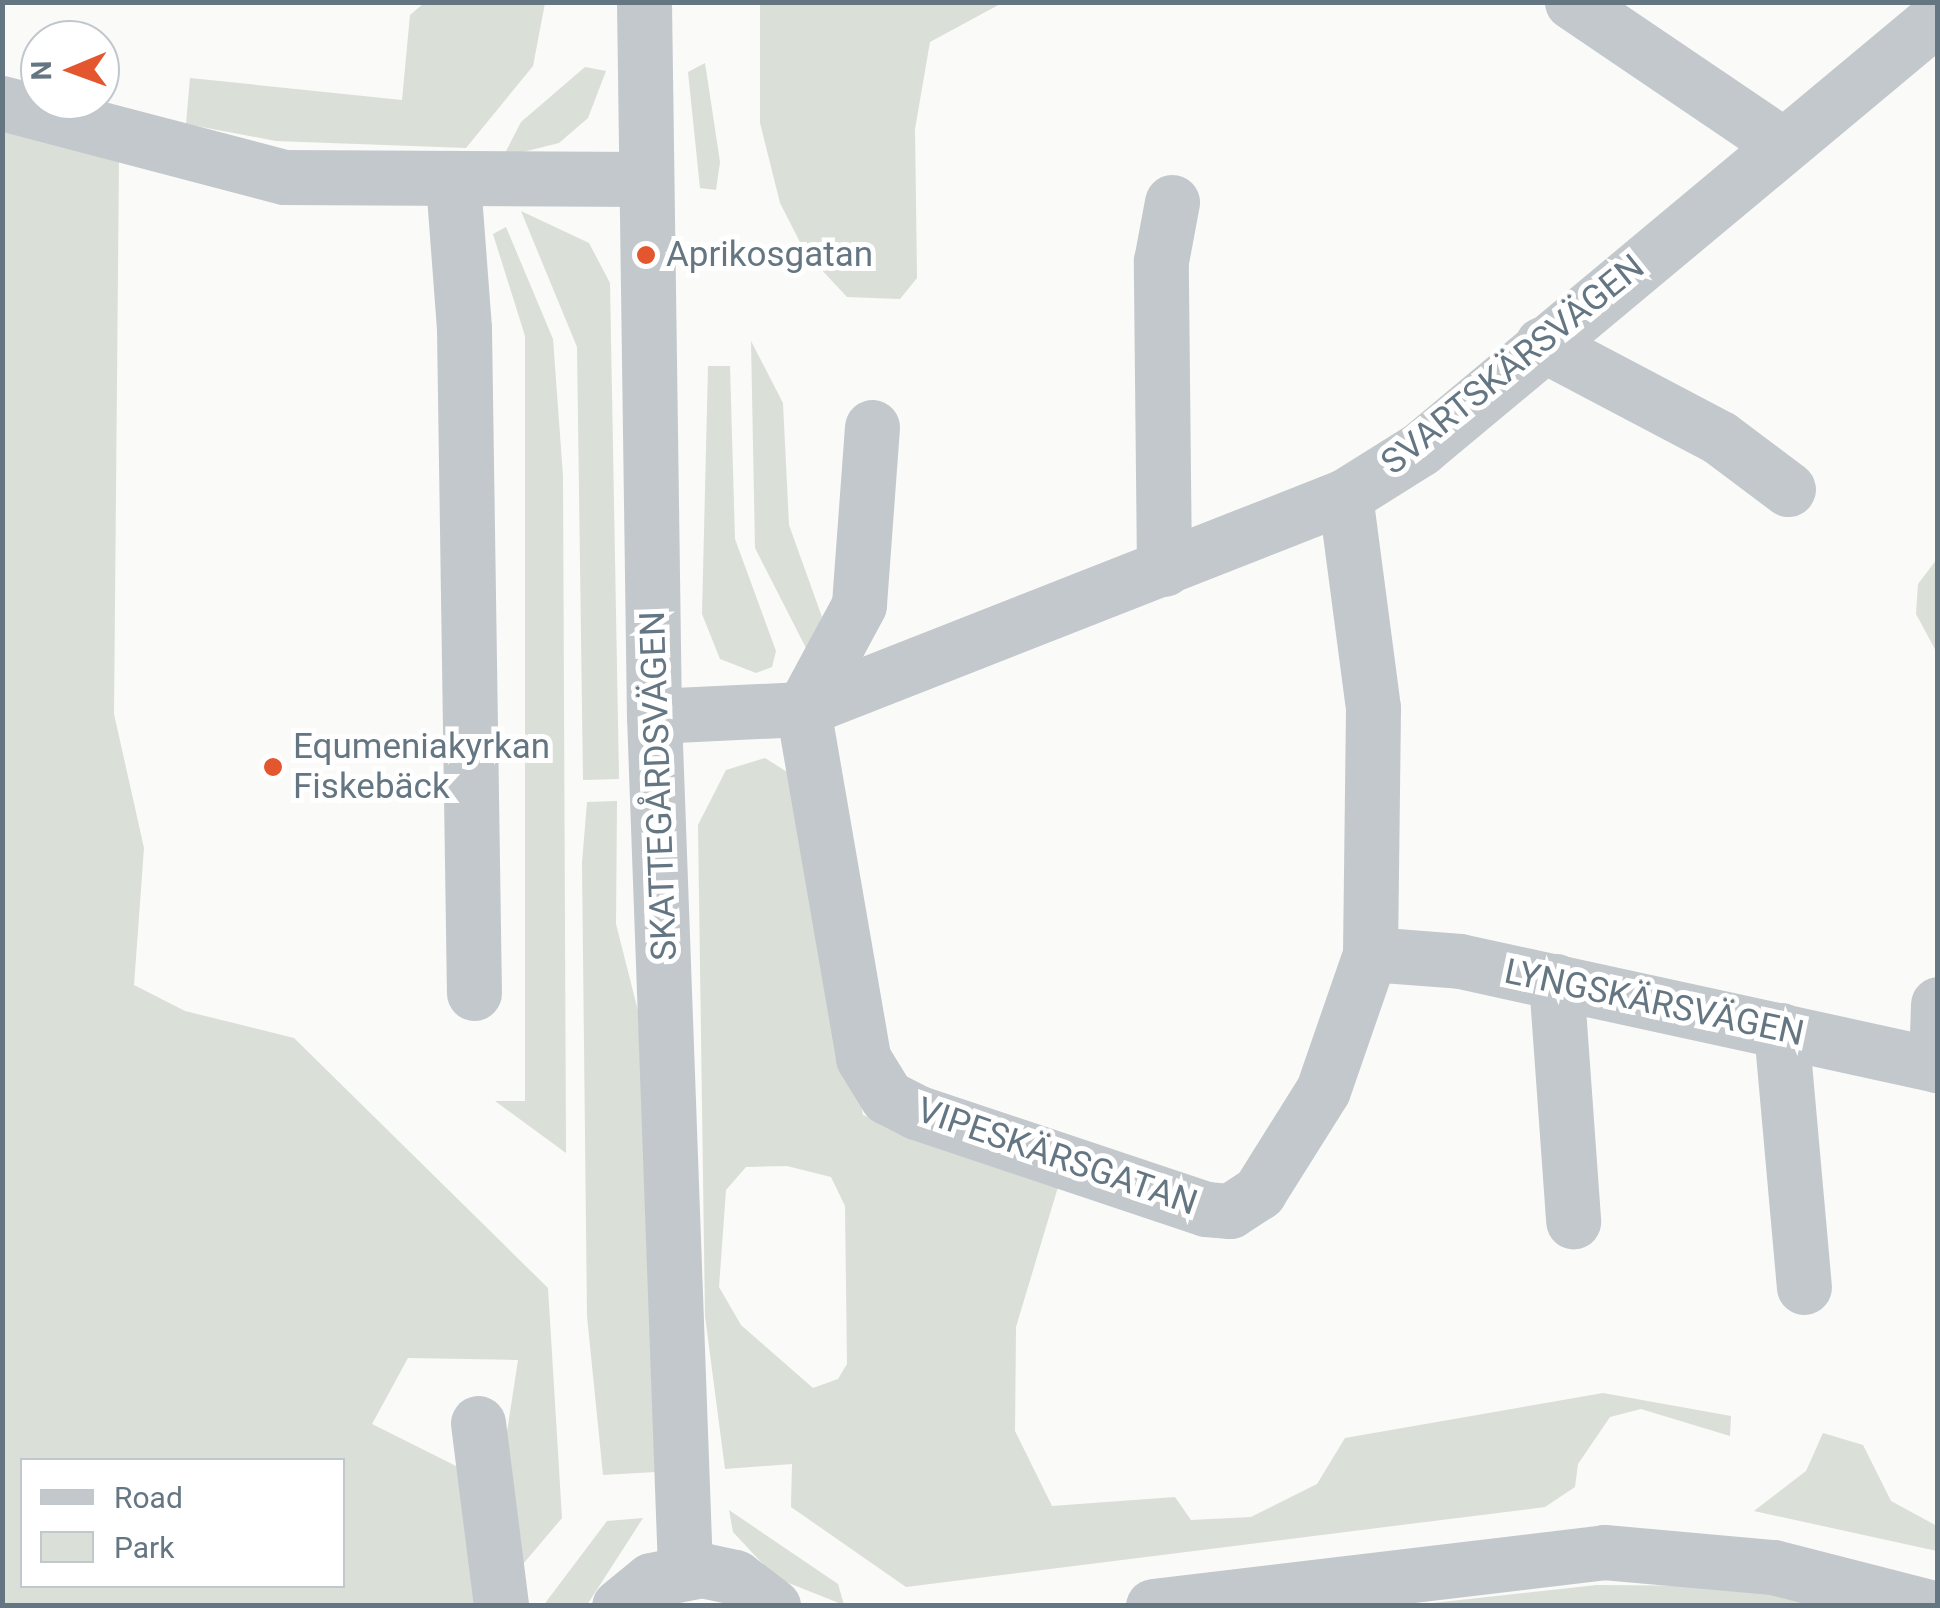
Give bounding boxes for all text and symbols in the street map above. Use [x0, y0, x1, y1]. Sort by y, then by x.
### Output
north arrow [20, 20, 120, 120]
text: N [25, 60, 58, 81]
place label: Aprikosgatan [666, 234, 873, 276]
marker: Aprikosgatan [635, 244, 657, 266]
street label: SVARTSKÄRSVÄGEN [1373, 246, 1653, 484]
street label: SKATTEGÅRDSVÄGEN [632, 611, 686, 961]
place label: Equmeniakyrkan Fiskebäck [293, 726, 550, 808]
marker: Equmeniakyrkan Fiskebäck [262, 756, 284, 778]
street label: LYNGSKÄRSVÄGEN [1501, 951, 1807, 1055]
street label: VIPESKÄRSGATAN [911, 1089, 1203, 1225]
legend [20, 1458, 345, 1588]
text: Road [114, 1480, 183, 1515]
text: Park [114, 1530, 174, 1565]

